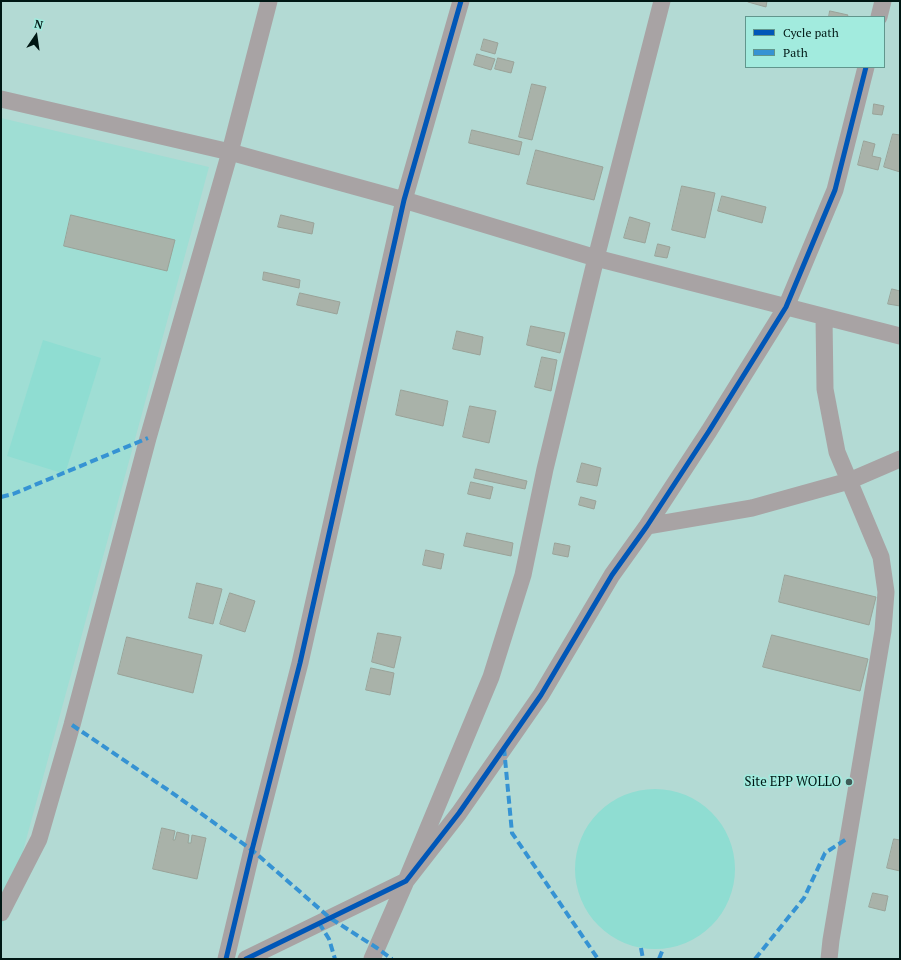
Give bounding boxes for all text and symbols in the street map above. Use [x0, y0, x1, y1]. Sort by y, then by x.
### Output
north arrow [16, 16, 56, 56]
legend [745, 16, 885, 68]
text: N [33, 17, 44, 32]
text: Cycle path [783, 25, 839, 40]
text: Path [783, 45, 808, 60]
place label: Site EPP WOLLO [744, 774, 841, 790]
marker: Site EPP WOLLO [844, 777, 854, 787]

